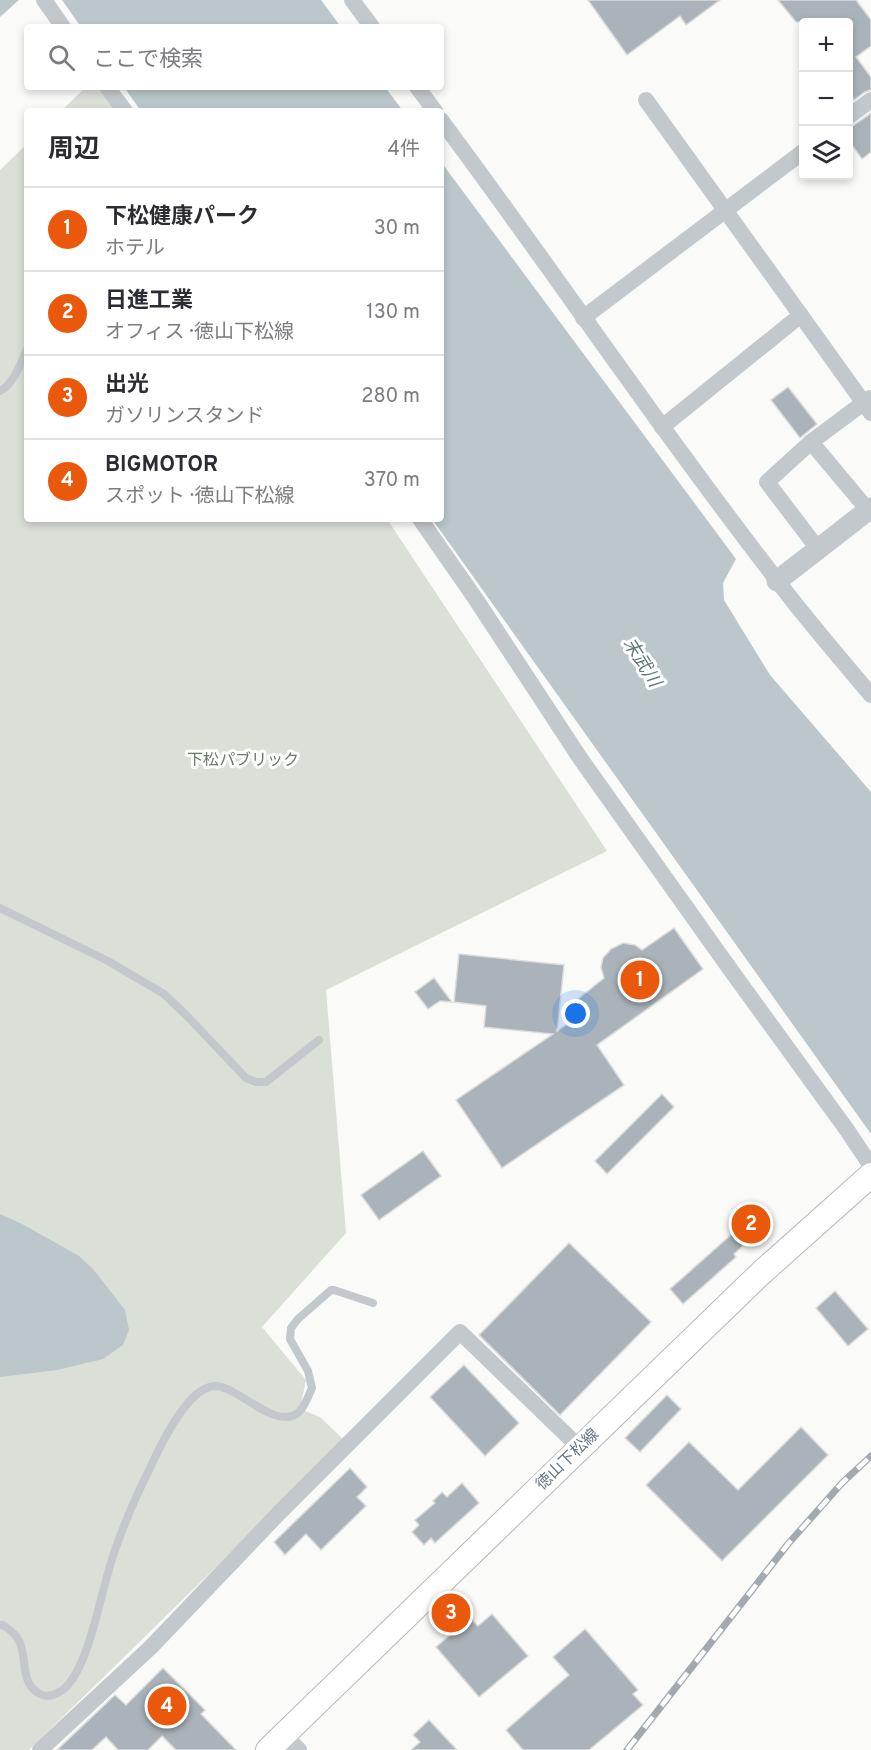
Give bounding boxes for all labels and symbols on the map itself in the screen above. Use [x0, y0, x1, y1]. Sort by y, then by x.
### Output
water label: 末武川 [617, 634, 666, 694]
park label: 下松パブリック [187, 751, 299, 771]
pin: 1 [620, 958, 660, 1002]
your location [561, 999, 590, 1028]
pin: 2 [732, 1202, 771, 1246]
street label: 徳山下松線 [532, 1425, 604, 1495]
pin: 3 [432, 1590, 470, 1636]
pin: 4 [148, 1684, 186, 1728]

